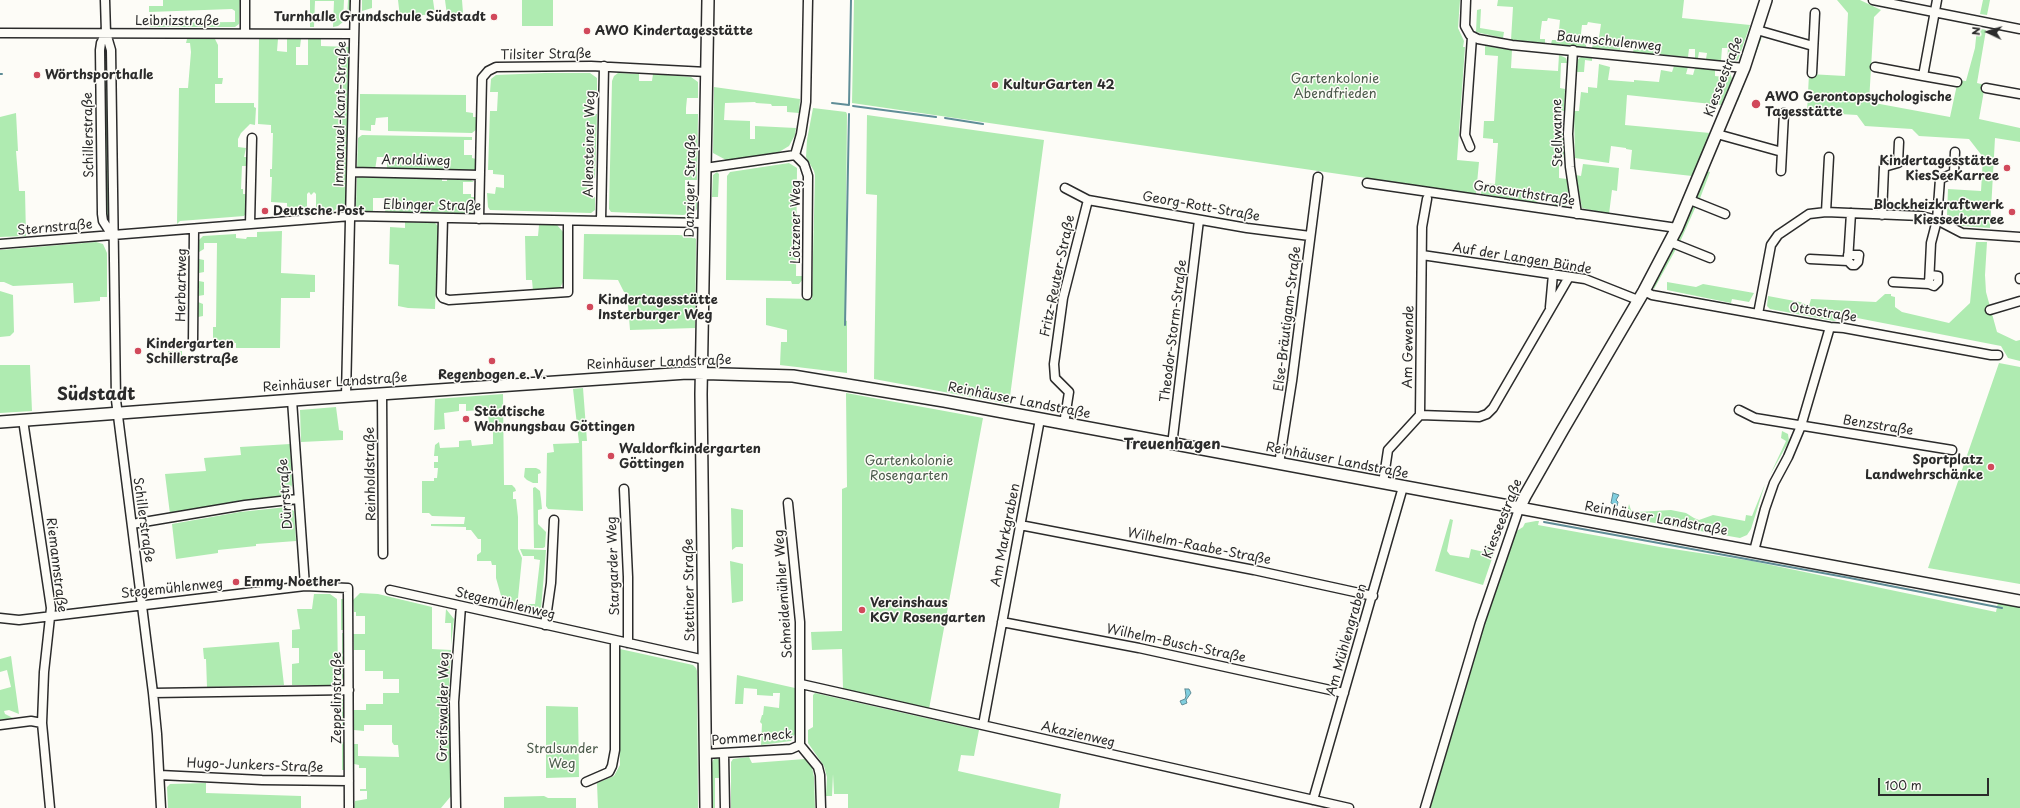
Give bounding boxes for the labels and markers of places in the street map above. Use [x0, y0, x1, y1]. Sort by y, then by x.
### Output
place label: Turnhalle Grundschule Südstadt [274, 9, 486, 25]
marker: Turnhalle Grundschule Südstadt [489, 12, 499, 22]
place label: AWO Kindertagesstätte [595, 23, 753, 39]
marker: AWO Kindertagesstätte [582, 26, 592, 36]
place label: Wörthsporthalle [45, 67, 153, 83]
marker: Wörthsporthalle [32, 70, 42, 80]
place label: KulturGarten 42 [1003, 77, 1115, 93]
marker: KulturGarten 42 [990, 80, 1000, 90]
place label: AWO Gerontopsychologische Tagesstätte [1765, 89, 1952, 120]
marker: AWO Gerontopsychologische Tagesstätte [1750, 98, 1762, 110]
place label: Kindertagesstätte KiesSeeKarree [1879, 153, 1999, 184]
marker: Kindertagesstätte KiesSeeKarree [2002, 163, 2012, 173]
place label: Blockheizkraftwerk Kiesseekarree [1873, 197, 2004, 228]
place label: Deutsche Post [273, 203, 365, 219]
marker: Deutsche Post [260, 206, 270, 216]
marker: Blockheizkraftwerk Kiesseekarree [2007, 207, 2017, 217]
place label: Kindertagesstätte Insterburger Weg [598, 292, 718, 323]
marker: Kindertagesstätte Insterburger Weg [585, 302, 595, 312]
place label: Kindergarten Schillerstraße [146, 336, 238, 367]
marker: Kindergarten Schillerstraße [133, 346, 143, 356]
marker: Regenbogen e. V. [487, 356, 497, 366]
place label: Regenbogen e. V. [438, 367, 546, 383]
place label: Städtische Wohnungsbau Göttingen [474, 404, 635, 435]
marker: Städtische Wohnungsbau Göttingen [461, 414, 471, 424]
place label: Waldorfkindergarten Göttingen [619, 441, 761, 472]
marker: Waldorfkindergarten Göttingen [606, 451, 616, 461]
place label: Sportplatz Landwehrschänke [1865, 452, 1983, 483]
marker: Sportplatz Landwehrschänke [1986, 462, 1996, 472]
place label: Emmy Noether [244, 574, 340, 590]
marker: Emmy Noether [231, 577, 241, 587]
place label: Vereinshaus KGV Rosengarten [870, 595, 986, 626]
marker: Vereinshaus KGV Rosengarten [857, 605, 867, 615]

